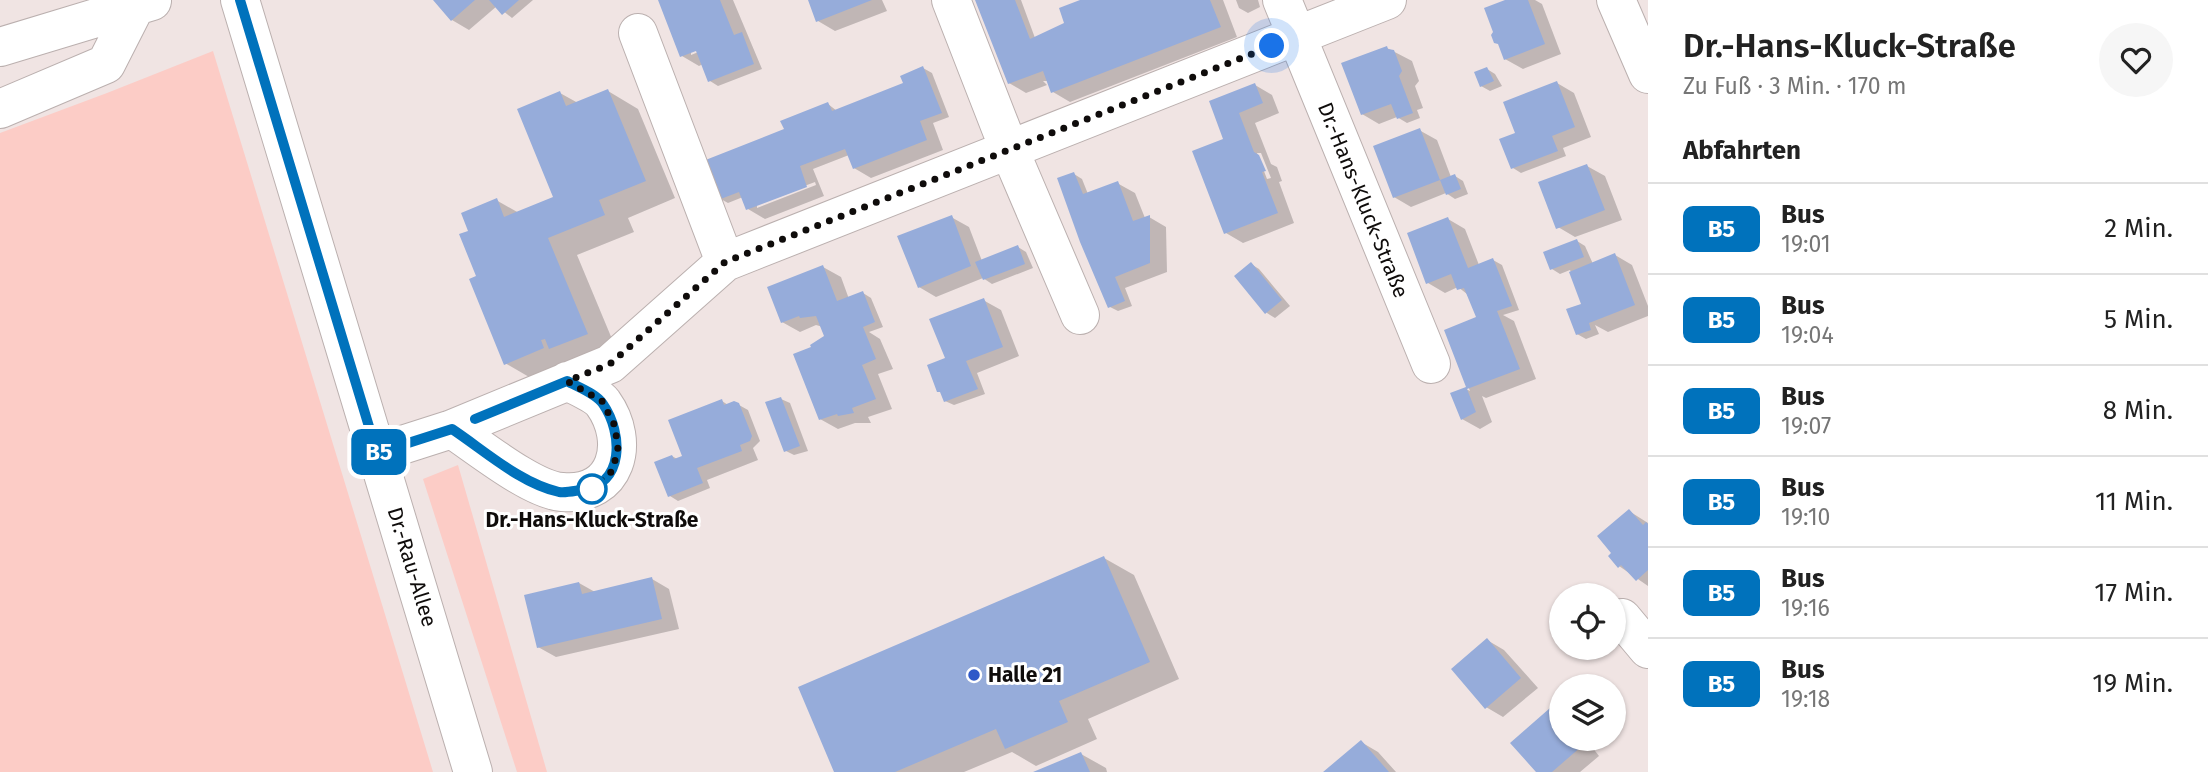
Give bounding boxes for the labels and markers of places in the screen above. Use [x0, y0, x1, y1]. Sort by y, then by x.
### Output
marker: Dr.-Hans-Kluck-Straße [577, 474, 607, 504]
place label: Dr.-Hans-Kluck-Straße [486, 507, 699, 533]
place label: Halle 21 [988, 662, 1062, 688]
marker: Halle 21 [966, 667, 982, 683]

